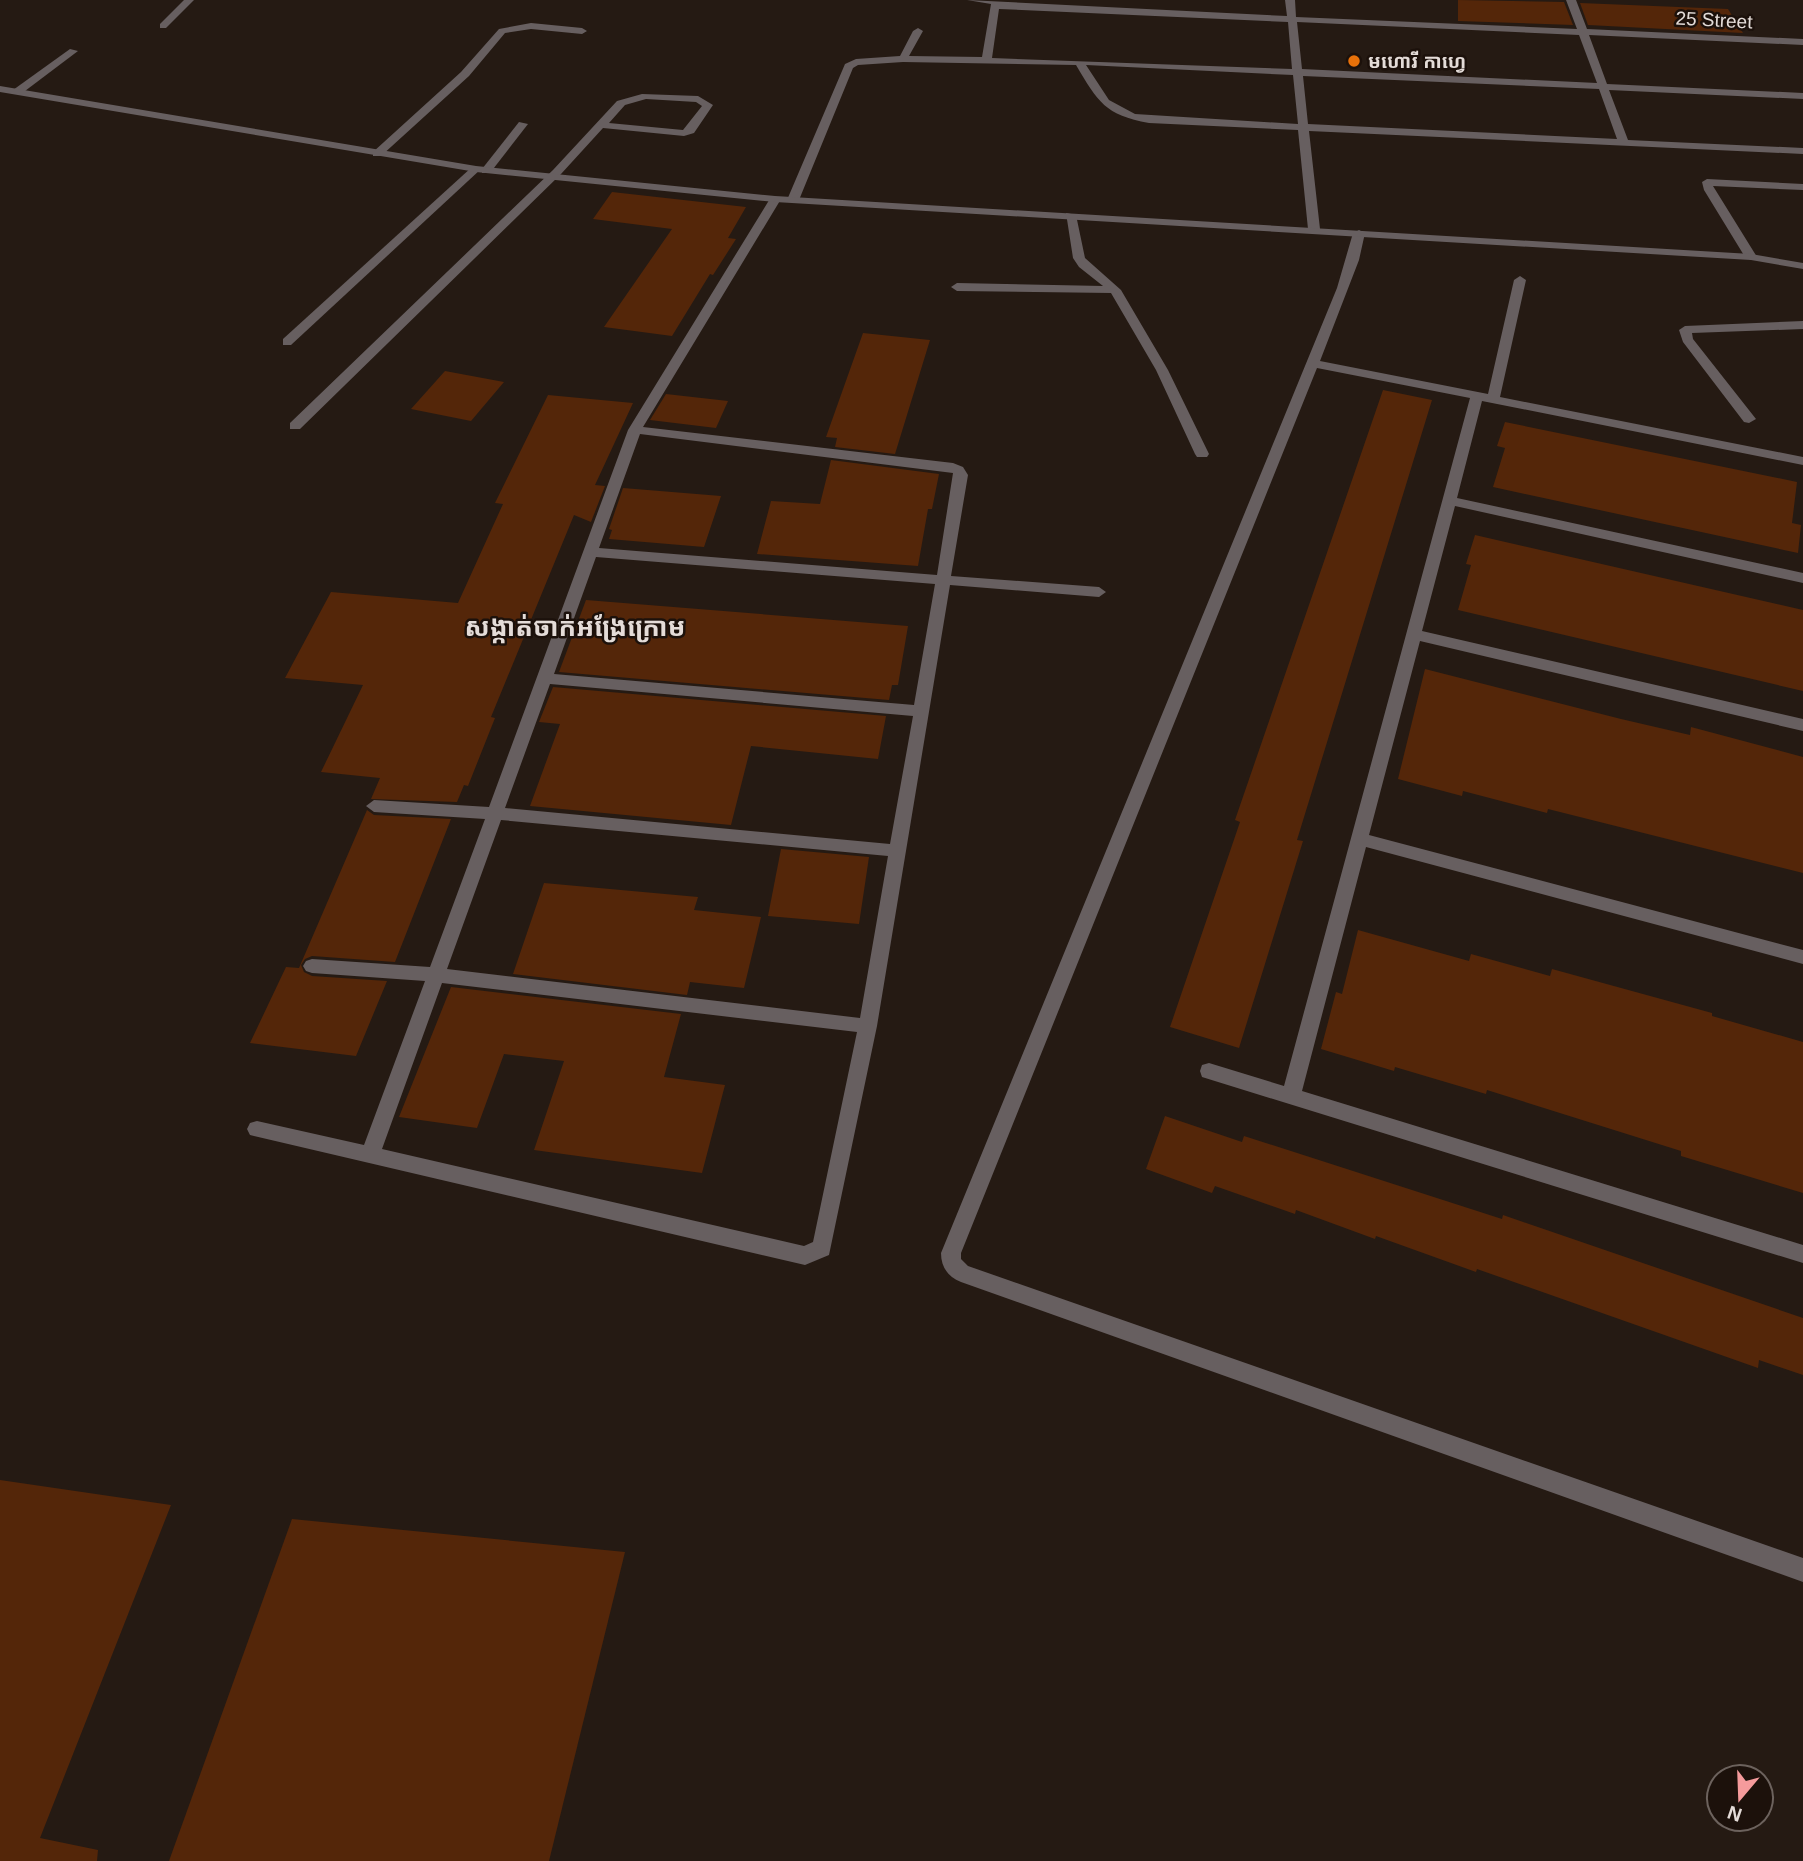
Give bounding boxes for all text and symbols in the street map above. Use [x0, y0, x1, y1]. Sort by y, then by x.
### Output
street label: 25 Street [1675, 7, 1754, 33]
place label: មហោរី កាហ្វេ [1368, 50, 1466, 73]
marker: មហោរី កាហ្វេ [1346, 53, 1362, 69]
district label: សង្កាត់ចាក់អង្រែក្រោម [465, 612, 685, 644]
north arrow [1705, 1763, 1775, 1833]
text: N [1725, 1801, 1745, 1826]

